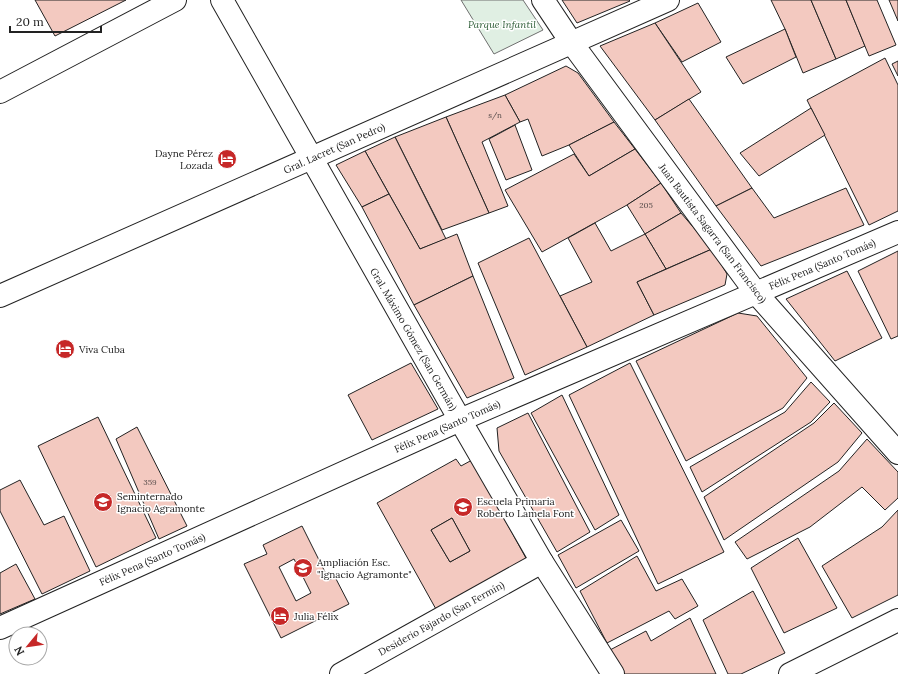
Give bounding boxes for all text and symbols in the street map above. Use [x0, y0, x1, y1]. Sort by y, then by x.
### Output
scale bar [10, 8, 101, 34]
text: 20 m [16, 14, 44, 29]
park label: Parque Infantil [468, 18, 536, 31]
house number: s/n [488, 110, 502, 121]
street label: Gral. Lacret (San Pedro) [281, 120, 387, 177]
place label: Dayne Pérez Lozada [155, 147, 213, 172]
hotel icon: Dayne Pérez Lozada [216, 148, 238, 170]
street label: Juan Bautista Sagarra (San Francisco) [655, 160, 769, 306]
house number: 205 [639, 200, 653, 210]
street label: Félix Pena (Santo Tomás) [767, 236, 878, 293]
street label: Gral. Máximo Gómez (San Germán) [367, 265, 460, 413]
hotel icon: Viva Cuba [54, 338, 76, 360]
place label: Viva Cuba [78, 343, 125, 356]
street label: Félix Pena (Santo Tomás) [392, 397, 502, 456]
house number: 359 [143, 477, 157, 487]
place label: Seminternado Ignacio Agramonte [117, 490, 205, 515]
school or university icon: Seminternado Ignacio Agramonte [92, 491, 114, 513]
place label: Escuela Primaria Roberto Lamela Font [477, 495, 574, 520]
school or university icon: Escuela Primaria Roberto Lamela Font [452, 496, 474, 518]
street label: Félix Pena (Santo Tomás) [97, 530, 207, 589]
place label: Ampliación Esc. "Ignacio Agramonte" [316, 556, 412, 581]
school or university icon: Ampliación Esc. "Ignacio Agramonte" [292, 557, 314, 579]
street label: Desiderio Fajardo (San Fermín) [376, 578, 507, 659]
hotel icon: Julia Félix [269, 605, 291, 627]
place label: Julia Félix [293, 610, 339, 623]
north arrow [8, 626, 48, 666]
text: N [11, 643, 27, 658]

